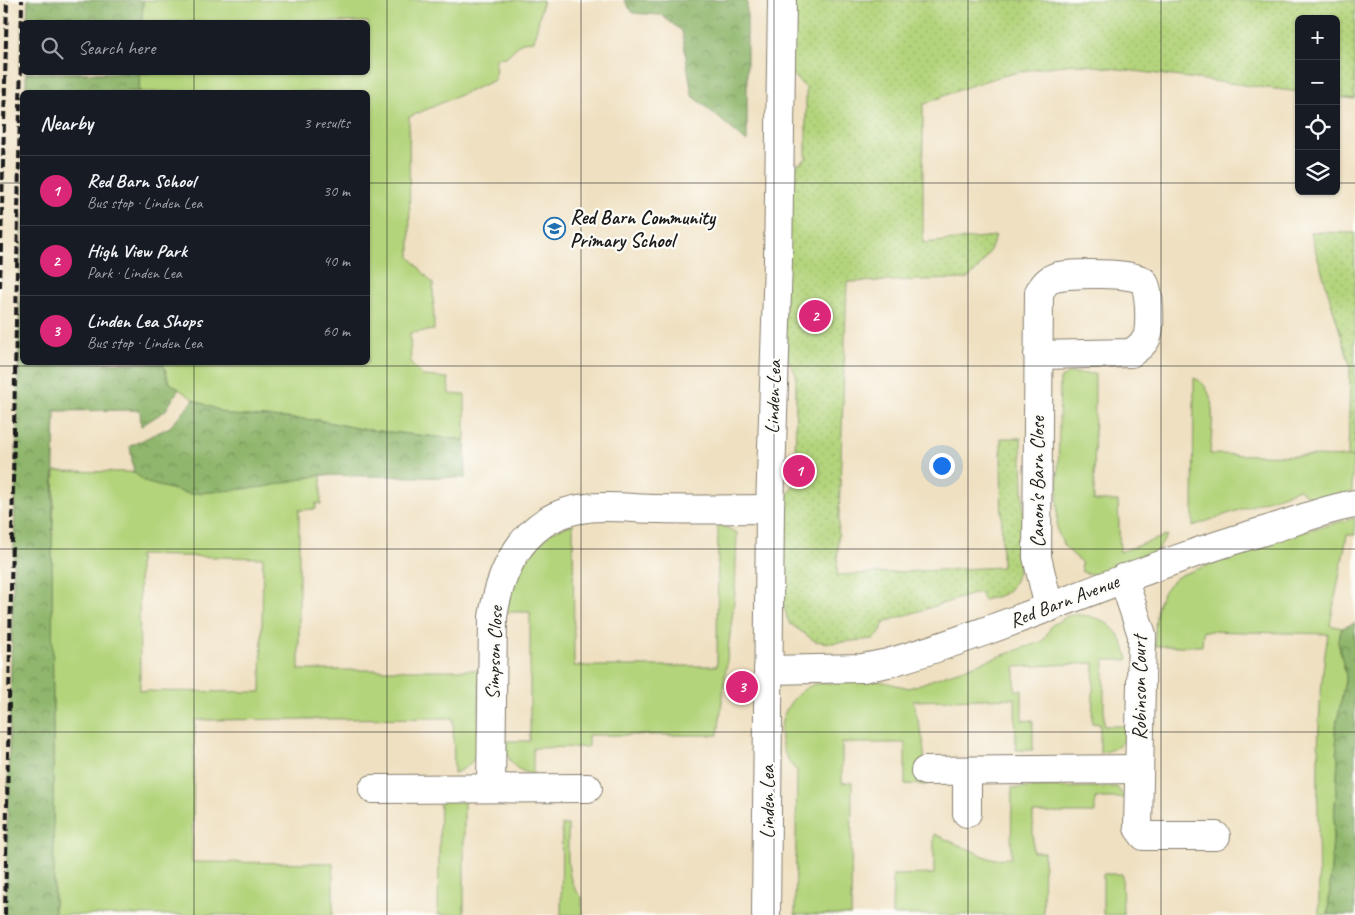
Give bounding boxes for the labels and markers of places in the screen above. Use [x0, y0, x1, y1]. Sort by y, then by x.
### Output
place label: Red Barn Community Primary School [570, 205, 717, 253]
school or university icon: Red Barn Community Primary School [542, 216, 566, 240]
pin: 2 [799, 297, 831, 335]
pin: 1 [783, 452, 815, 490]
pin: 3 [726, 668, 758, 706]

